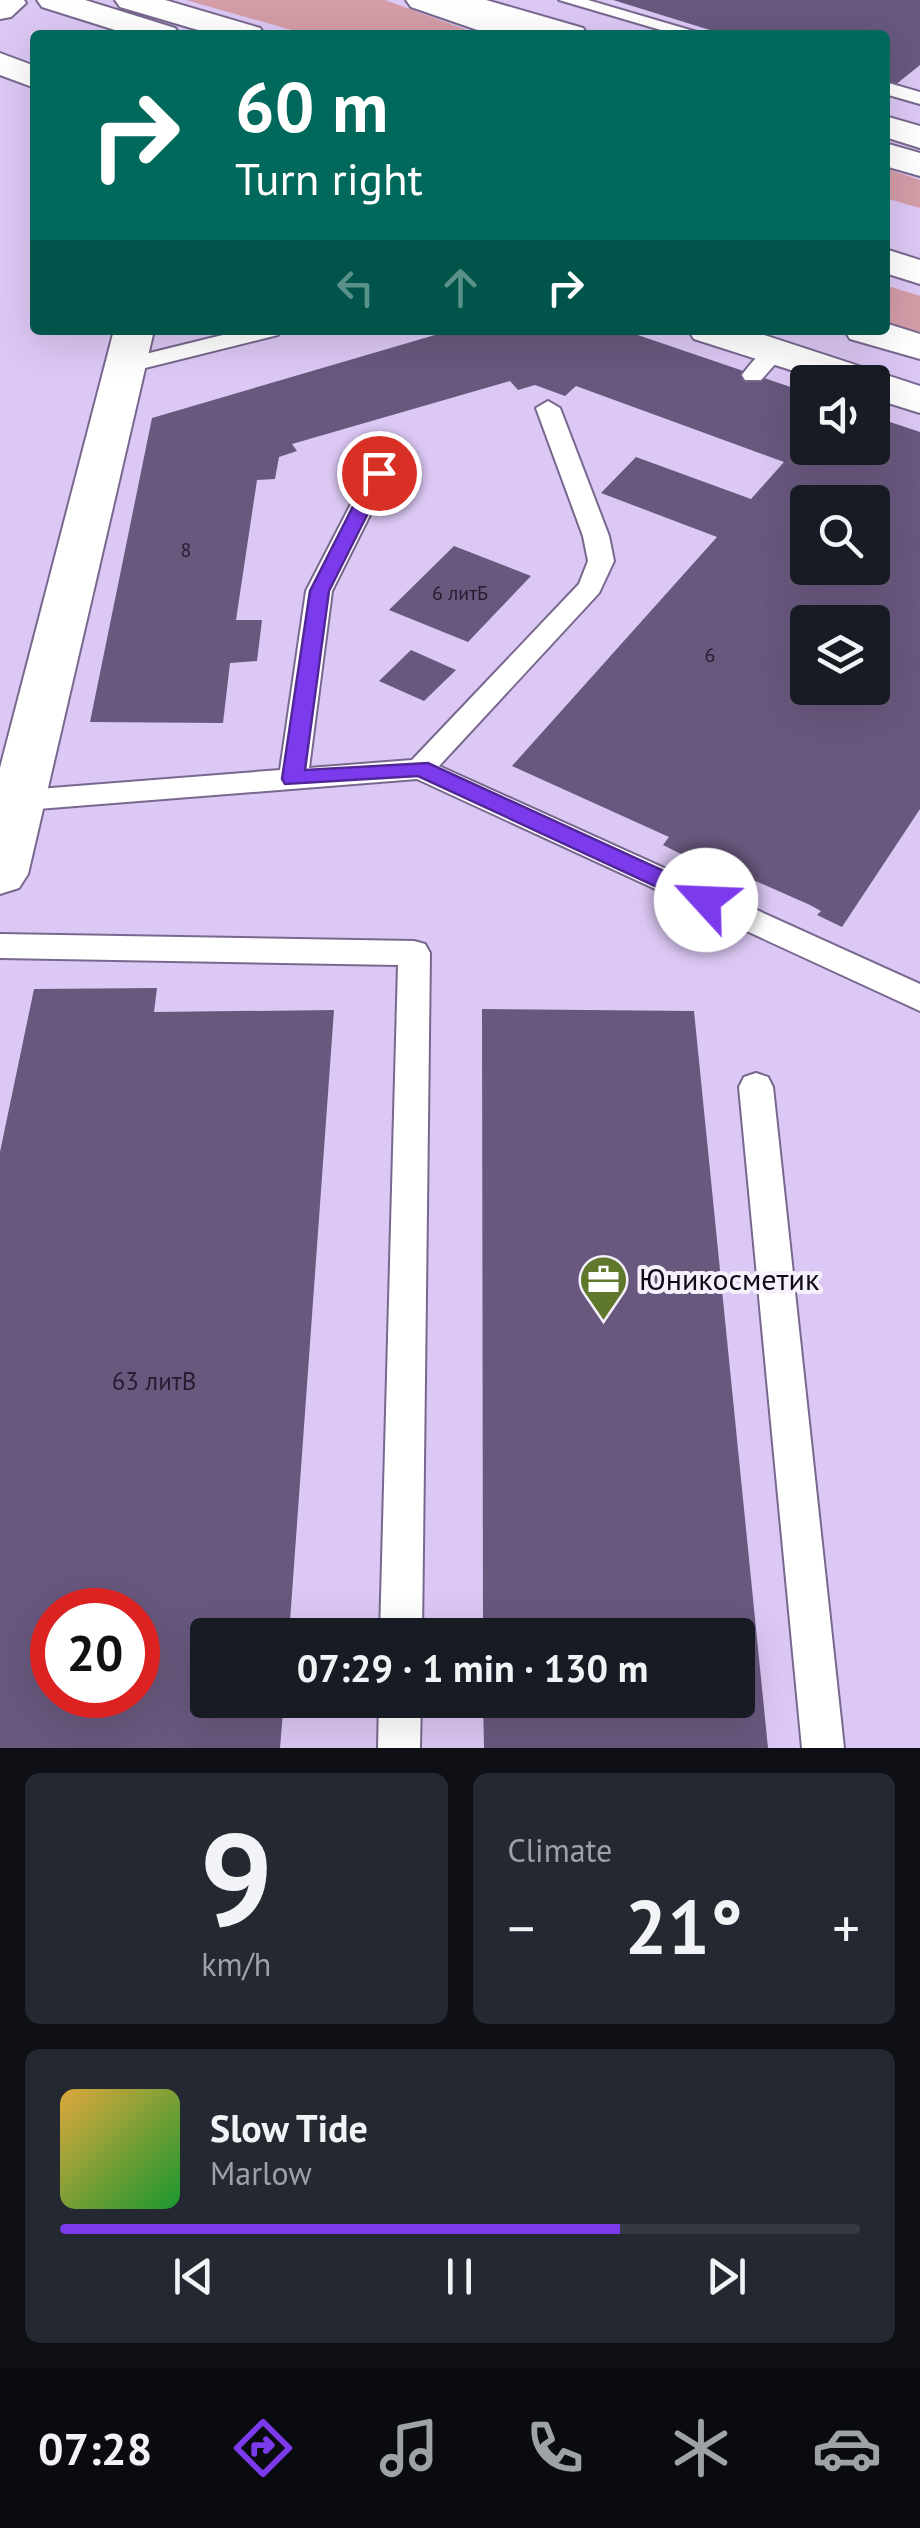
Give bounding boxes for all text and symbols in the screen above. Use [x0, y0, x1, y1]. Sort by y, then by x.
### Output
text: 60 m [235, 61, 388, 151]
icon: right [70, 70, 200, 200]
text: Turn right [235, 149, 423, 207]
icon: left [328, 260, 383, 315]
icon: ahead [433, 260, 488, 315]
icon: right [538, 260, 593, 315]
map controls [790, 365, 890, 705]
button: sound [790, 365, 890, 465]
pin [337, 431, 422, 516]
icon: arrive [352, 446, 407, 501]
button: search [790, 485, 890, 585]
house number: 8 [181, 537, 191, 563]
house number: 6 литБ [432, 580, 488, 606]
button: layers [790, 605, 890, 705]
house number: 6 [705, 642, 715, 668]
position arrow [654, 848, 758, 952]
office icon: Юникосметик [578, 1254, 630, 1322]
place label: Юникосметик [639, 1259, 820, 1298]
house number: 63 литВ [112, 1365, 196, 1397]
speed limit sign: 20 [30, 1588, 160, 1718]
text: 07:29 · 1 min · 130 m [297, 1643, 648, 1692]
text: 9 [199, 1794, 273, 1962]
text: Climate [508, 1829, 612, 1871]
text: 21° [625, 1878, 743, 1975]
text: − [508, 1892, 535, 1963]
text: + [832, 1892, 860, 1963]
text: km/h [201, 1943, 271, 1985]
text: Slow Tide [210, 2103, 368, 2152]
text: Marlow [210, 2152, 312, 2194]
icon: previous [166, 2249, 221, 2304]
icon: pause [432, 2249, 487, 2304]
icon: next [699, 2249, 754, 2304]
icon: directions [228, 2413, 298, 2483]
icon: music [374, 2413, 444, 2483]
icon: phone [520, 2413, 590, 2483]
icon: climate [666, 2413, 736, 2483]
icon: car [812, 2413, 882, 2483]
text: 07:28 [38, 2419, 152, 2477]

